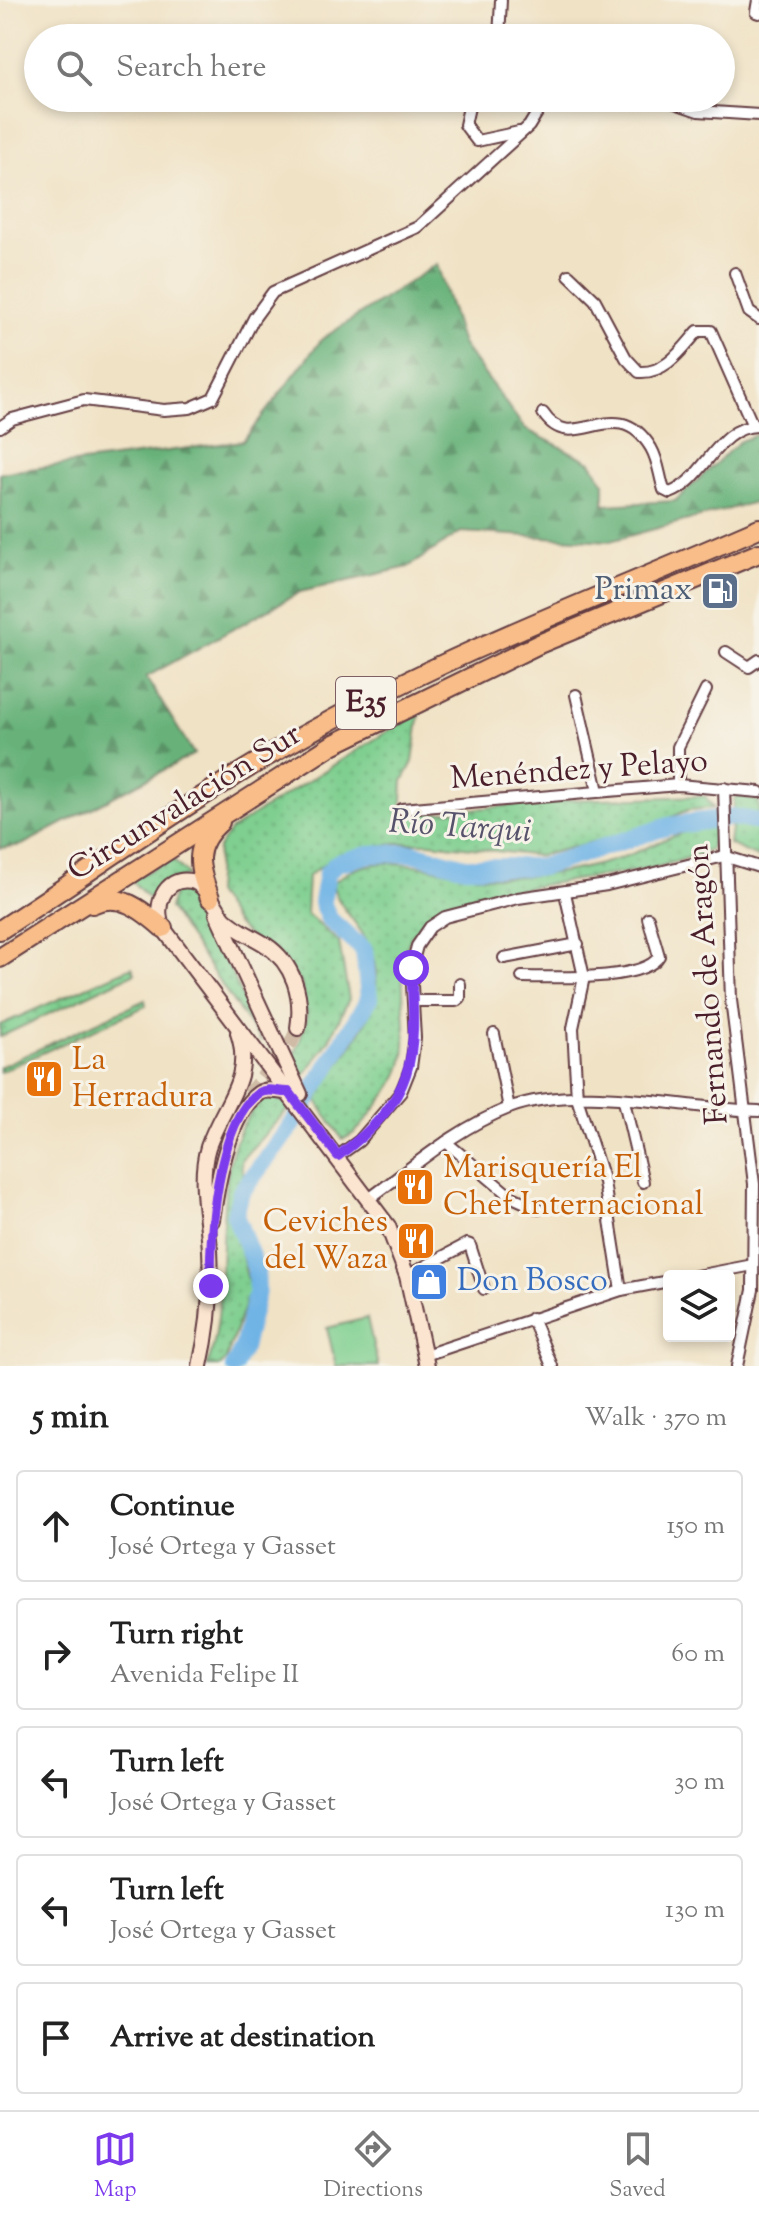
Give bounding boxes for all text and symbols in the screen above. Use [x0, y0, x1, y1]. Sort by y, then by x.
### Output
search box [24, 24, 735, 112]
icon: search [52, 46, 96, 90]
text: Search here [116, 47, 266, 90]
place label: Primax [595, 568, 692, 614]
fuel station icon: Primax [699, 570, 741, 612]
road number: E35 [336, 677, 396, 729]
street label: Circunvalación Sur [59, 712, 311, 894]
street label: Menéndez y Pelayo [449, 739, 709, 803]
water label: Río Tarqui [387, 799, 533, 857]
street label: Fernando de Aragón [676, 842, 742, 1126]
route start [393, 950, 429, 986]
place label: La Herradura [72, 1038, 214, 1121]
restaurant icon: La Herradura [23, 1058, 65, 1100]
place label: Marisquería El Chef Internacional [443, 1146, 704, 1229]
restaurant icon: Marisquería El Chef Internacional [394, 1166, 436, 1208]
place label: Ceviches del Waza [263, 1200, 388, 1283]
restaurant icon: Ceviches del Waza [395, 1220, 437, 1262]
place label: Don Bosco [457, 1259, 608, 1305]
shop icon: Don Bosco [408, 1261, 450, 1303]
route end [193, 1268, 229, 1304]
map controls [663, 1270, 735, 1342]
button: layers [663, 1270, 735, 1342]
text: 5 min [32, 1394, 109, 1443]
text: Walk · 370 m [585, 1400, 727, 1437]
text: Continue [110, 1486, 235, 1529]
icon: ahead [34, 1504, 78, 1548]
text: 150 m [666, 1508, 725, 1545]
text: José Ortega y Gasset [110, 1529, 336, 1566]
text: Turn right [110, 1614, 243, 1657]
icon: right [34, 1632, 78, 1676]
text: 60 m [671, 1636, 725, 1673]
text: Avenida Felipe II [110, 1657, 299, 1694]
text: Turn left [110, 1742, 224, 1785]
icon: left [34, 1760, 78, 1804]
text: 30 m [674, 1764, 725, 1801]
text: José Ortega y Gasset [110, 1785, 336, 1822]
text: Turn left [110, 1870, 224, 1913]
icon: left [34, 1888, 78, 1932]
text: 130 m [665, 1892, 725, 1929]
text: José Ortega y Gasset [110, 1913, 336, 1950]
icon: arrive [34, 2016, 78, 2060]
text: Arrive at destination [110, 2017, 375, 2060]
tab: Map [93, 2127, 137, 2207]
tab: Directions [324, 2127, 423, 2207]
tab: Saved [609, 2127, 666, 2207]

